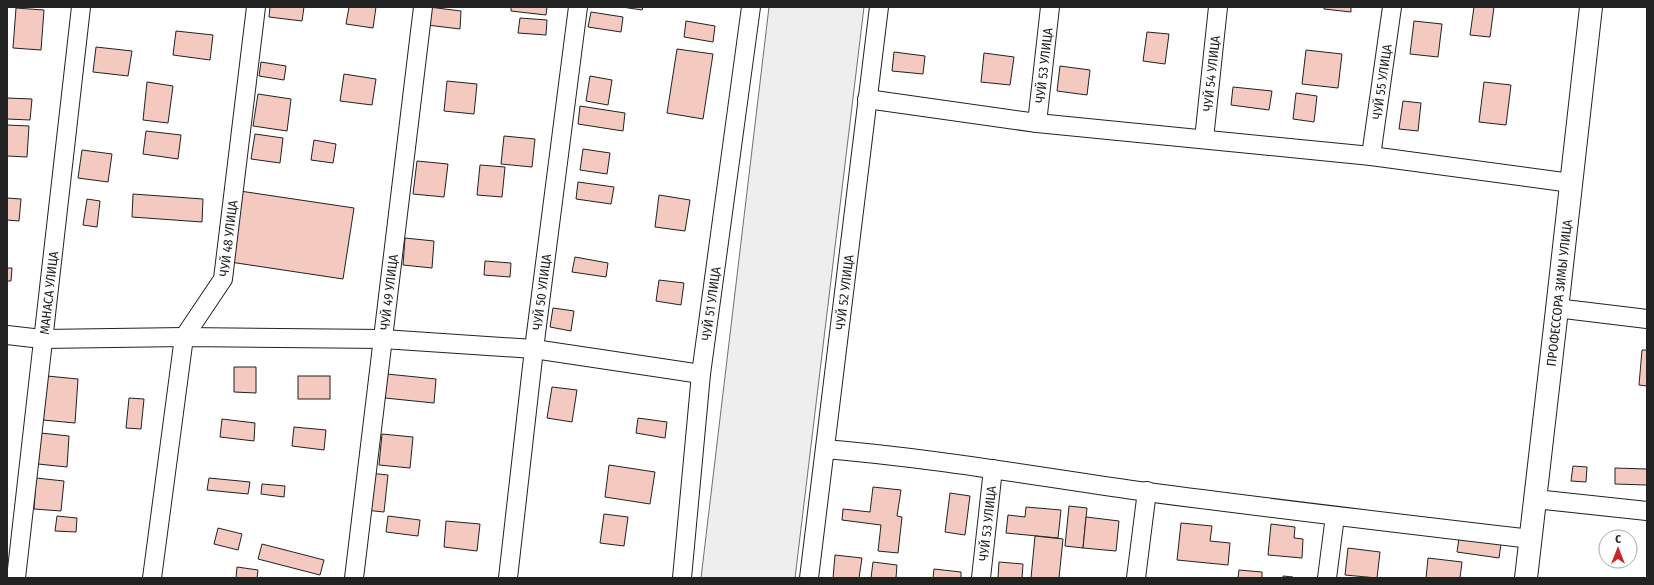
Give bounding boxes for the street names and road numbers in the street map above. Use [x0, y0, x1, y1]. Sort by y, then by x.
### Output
street label: ЧУЙ 53 УЛИЦА [1032, 27, 1055, 104]
street label: ЧУЙ 54 УЛИЦА [1199, 35, 1222, 112]
street label: ЧУЙ 55 УЛИЦА [1369, 43, 1394, 120]
street label: ЧУЙ 48 УЛИЦА [216, 199, 240, 277]
street label: ПРОФЕССОРА ЗИМЫ УЛИЦА [1543, 219, 1574, 367]
street label: МАНАСА УЛИЦА [36, 250, 61, 335]
street label: ЧУЙ 49 УЛИЦА [377, 253, 401, 331]
street label: ЧУЙ 50 УЛИЦА [529, 253, 554, 331]
street label: ЧУЙ 52 УЛИЦА [832, 254, 856, 330]
street label: ЧУЙ 51 УЛИЦА [698, 266, 723, 341]
street label: ЧУЙ 53 УЛИЦА [975, 485, 999, 562]

